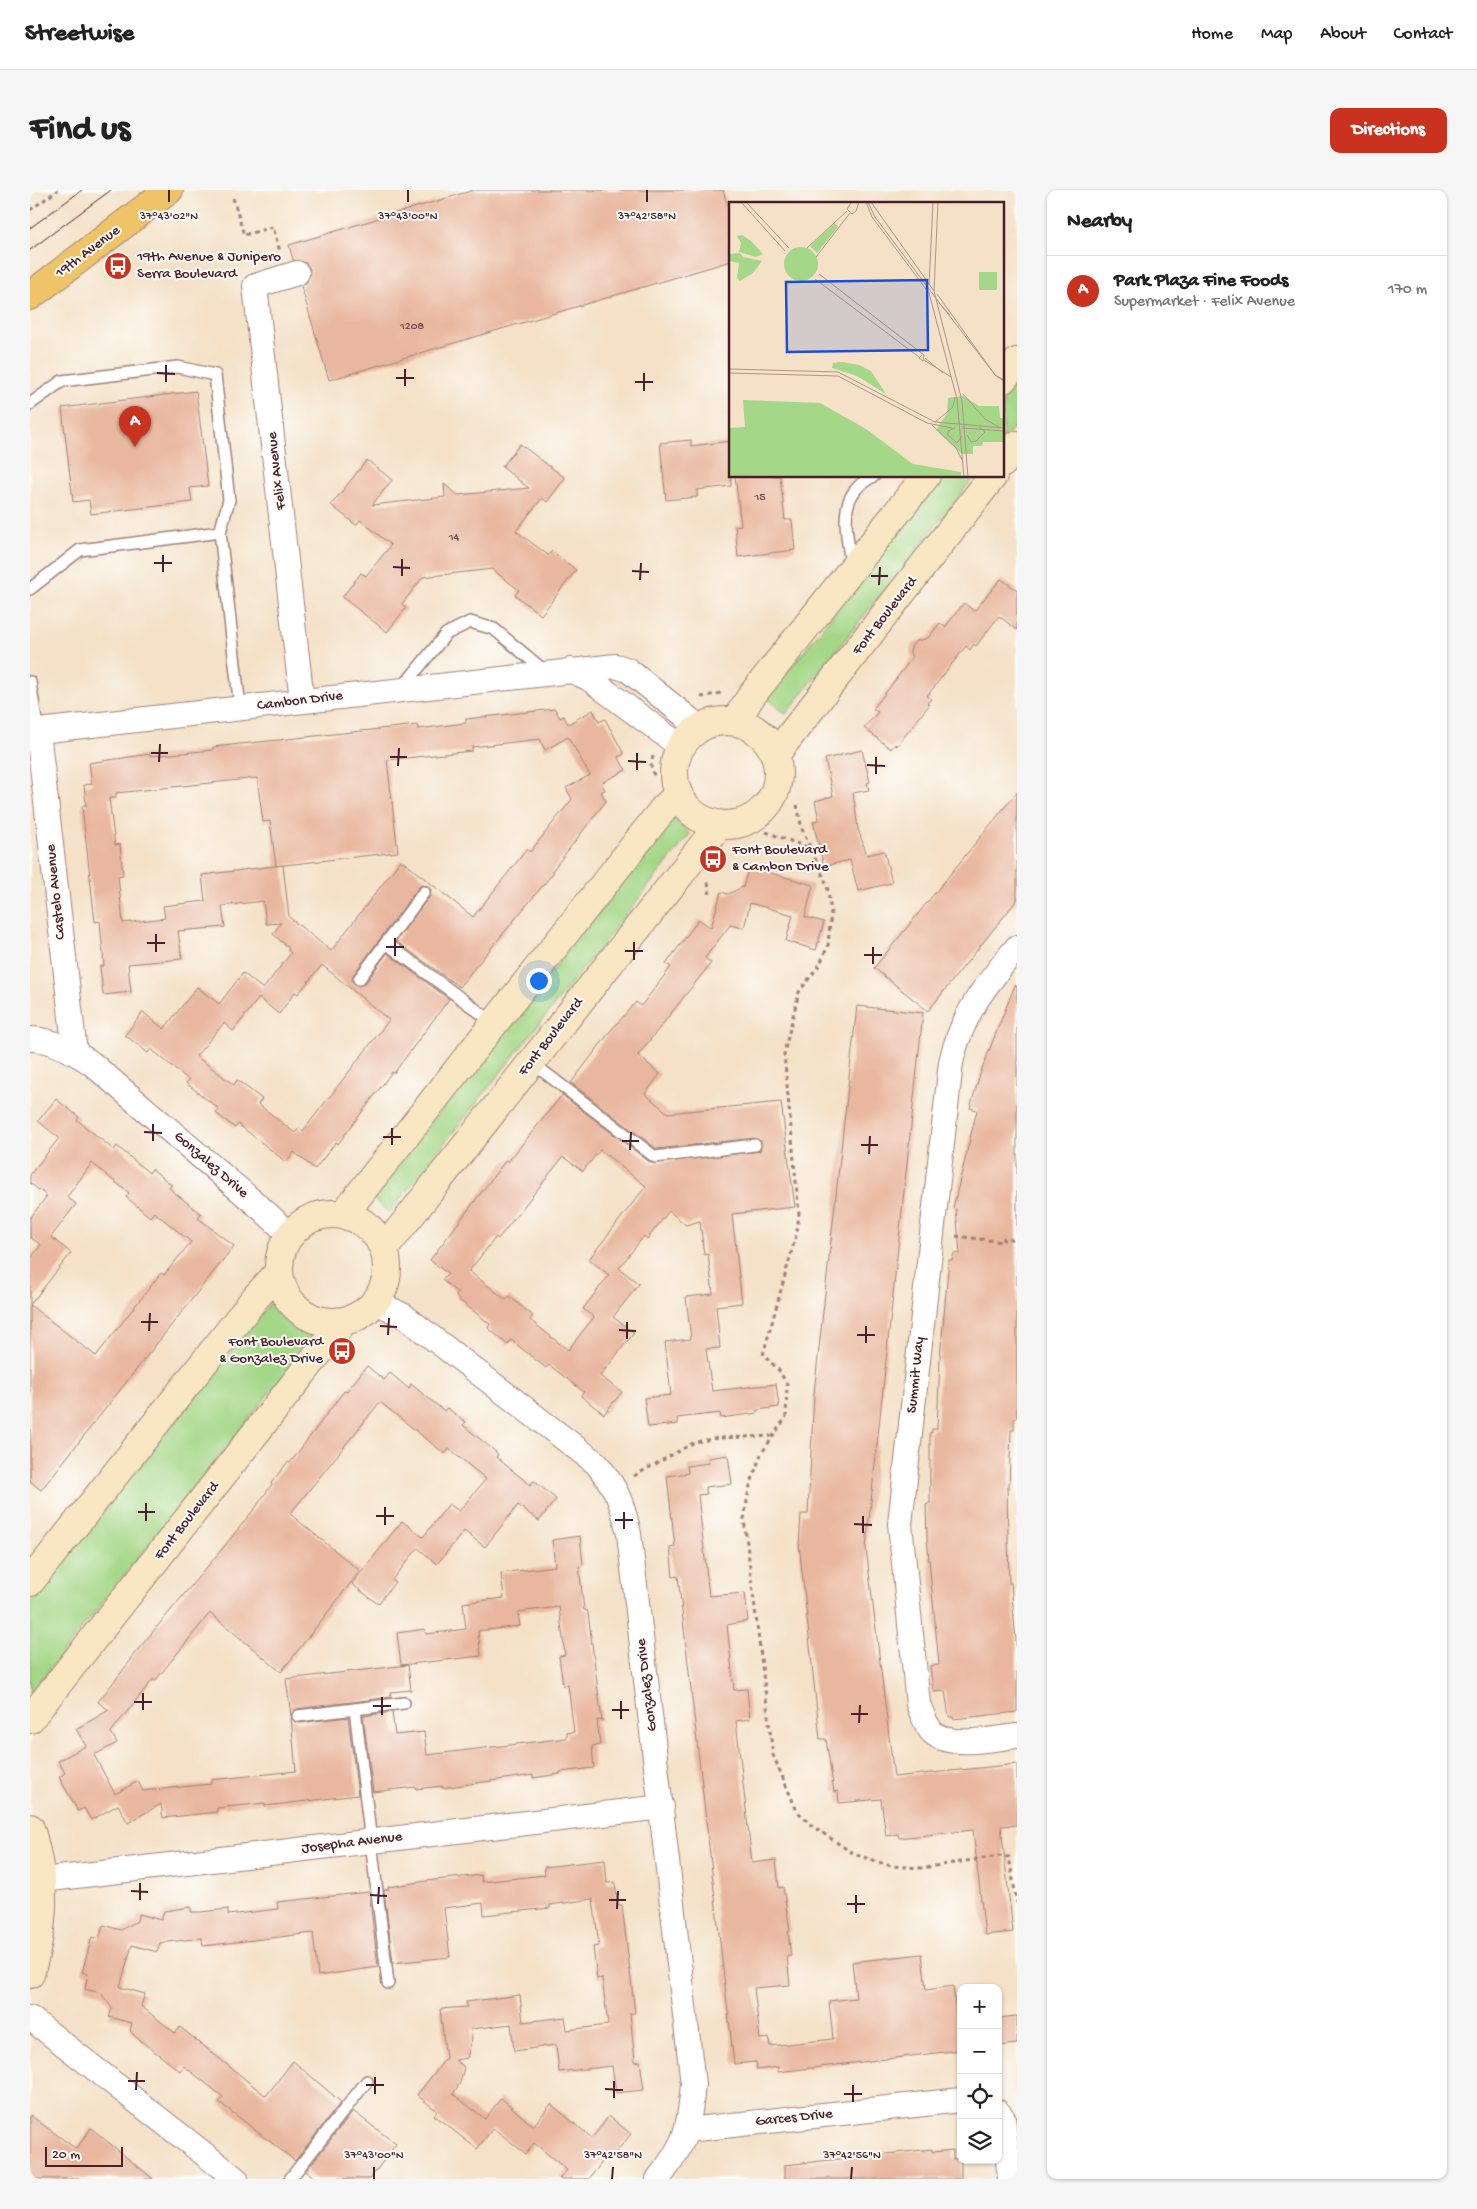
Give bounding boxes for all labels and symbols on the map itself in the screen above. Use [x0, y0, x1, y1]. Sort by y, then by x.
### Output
inset map [729, 202, 1004, 478]
text: 37°43'02"N [139, 210, 198, 224]
text: 37°43'00"N [377, 210, 438, 224]
text: 37°42'58"N [617, 210, 676, 224]
street label: 19th Avenue [51, 222, 124, 283]
place label: 19th Avenue & Junipero Serra Boulevard [136, 248, 281, 283]
bus stop icon: 19th Avenue & Junipero Serra Boulevard [103, 251, 133, 281]
house number: 1208 [399, 320, 424, 334]
pin: A [119, 406, 151, 447]
street label: Felix Avenue [263, 431, 291, 512]
house number: 15 [753, 491, 766, 505]
house number: 14 [448, 531, 460, 545]
street label: Font Boulevard [848, 572, 922, 660]
street label: Cambon Drive [256, 687, 344, 715]
place label: Font Boulevard & Cambon Drive [731, 841, 829, 876]
street label: Castelo Avenue [42, 843, 70, 940]
bus stop icon: Font Boulevard & Cambon Drive [698, 844, 728, 874]
your location [526, 968, 552, 994]
street label: Font Boulevard [514, 993, 588, 1081]
street label: Gonzalez Drive [170, 1128, 252, 1203]
place label: Font Boulevard & Gonzalez Drive [219, 1333, 324, 1368]
street label: Summit Way [903, 1335, 929, 1414]
bus stop icon: Font Boulevard & Gonzalez Drive [327, 1336, 357, 1366]
street label: Font Boulevard [150, 1477, 224, 1565]
street label: Gonzalez Drive [632, 1637, 662, 1732]
street label: Josepha Avenue [301, 1828, 404, 1858]
street label: Garces Drive [754, 2105, 834, 2131]
scale bar [45, 2144, 122, 2167]
text: 37°43'00"N [343, 2149, 404, 2163]
text: 37°42'58"N [583, 2149, 642, 2163]
text: 37°42'56"N [822, 2149, 881, 2163]

